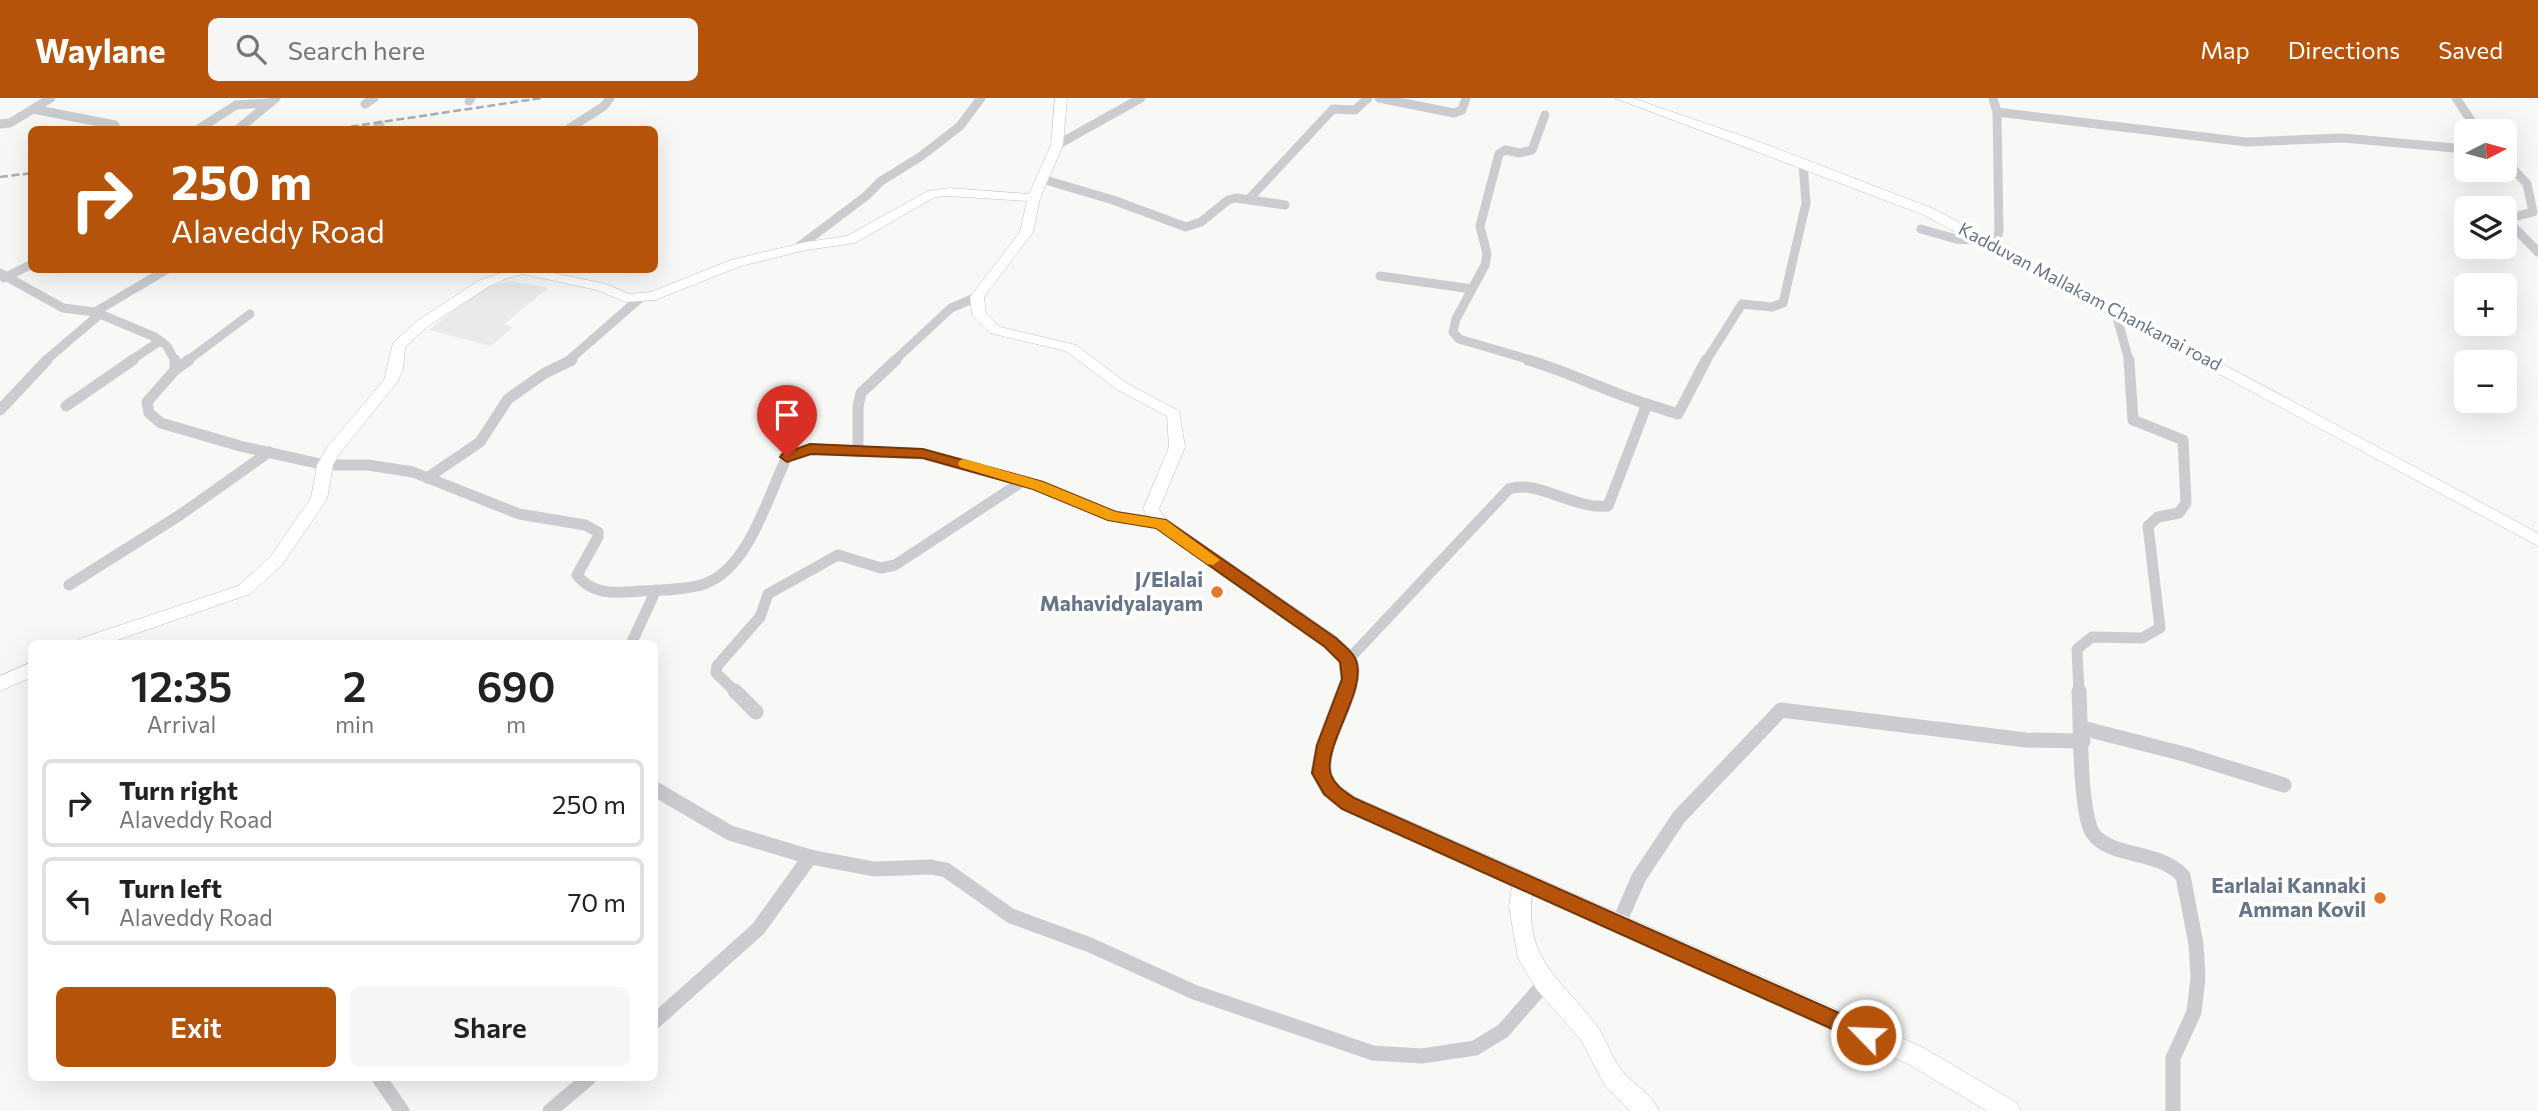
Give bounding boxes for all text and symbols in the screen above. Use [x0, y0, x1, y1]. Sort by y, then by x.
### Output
search box [208, 18, 698, 81]
text: Waylane [35, 29, 166, 70]
icon: search [232, 30, 270, 68]
text: Search here [288, 34, 425, 65]
text: Map [2200, 35, 2250, 64]
text: Directions [2288, 35, 2400, 64]
text: Saved [2438, 35, 2503, 64]
north arrow [2454, 119, 2516, 182]
map controls [2454, 119, 2517, 413]
text: 250 m [171, 150, 312, 210]
icon: right [56, 154, 147, 245]
button: layers [2454, 196, 2517, 259]
text: Alaveddy Road [171, 210, 385, 250]
street label: Kadduvan Mallakam Chankanai road [1955, 217, 2226, 375]
button: + [2454, 273, 2517, 336]
button: − [2454, 350, 2517, 413]
pin [757, 385, 817, 457]
icon: arrive [768, 396, 806, 434]
place label: J/Elalai Mahavidyalayam [1040, 566, 1203, 615]
marker: J/Elalai Mahavidyalayam [1209, 584, 1225, 600]
text: 12:35 [131, 659, 232, 711]
text: 2 [343, 659, 366, 711]
text: 690 [477, 659, 555, 711]
text: Arrival [147, 710, 216, 738]
text: min [335, 710, 374, 738]
text: m [506, 710, 526, 738]
text: Turn right [119, 774, 238, 805]
icon: right [60, 784, 98, 822]
text: 250 m [552, 788, 626, 819]
text: Alaveddy Road [119, 805, 273, 833]
text: Turn left [119, 872, 222, 903]
place label: Earlalai Kannaki Amman Kovil [2211, 872, 2366, 921]
icon: left [60, 882, 98, 920]
text: 70 m [568, 886, 626, 917]
marker: Earlalai Kannaki Amman Kovil [2372, 890, 2388, 906]
text: Alaveddy Road [119, 903, 273, 931]
button: Exit [56, 987, 336, 1067]
button: Share [350, 987, 630, 1067]
position arrow [1829, 998, 1903, 1072]

